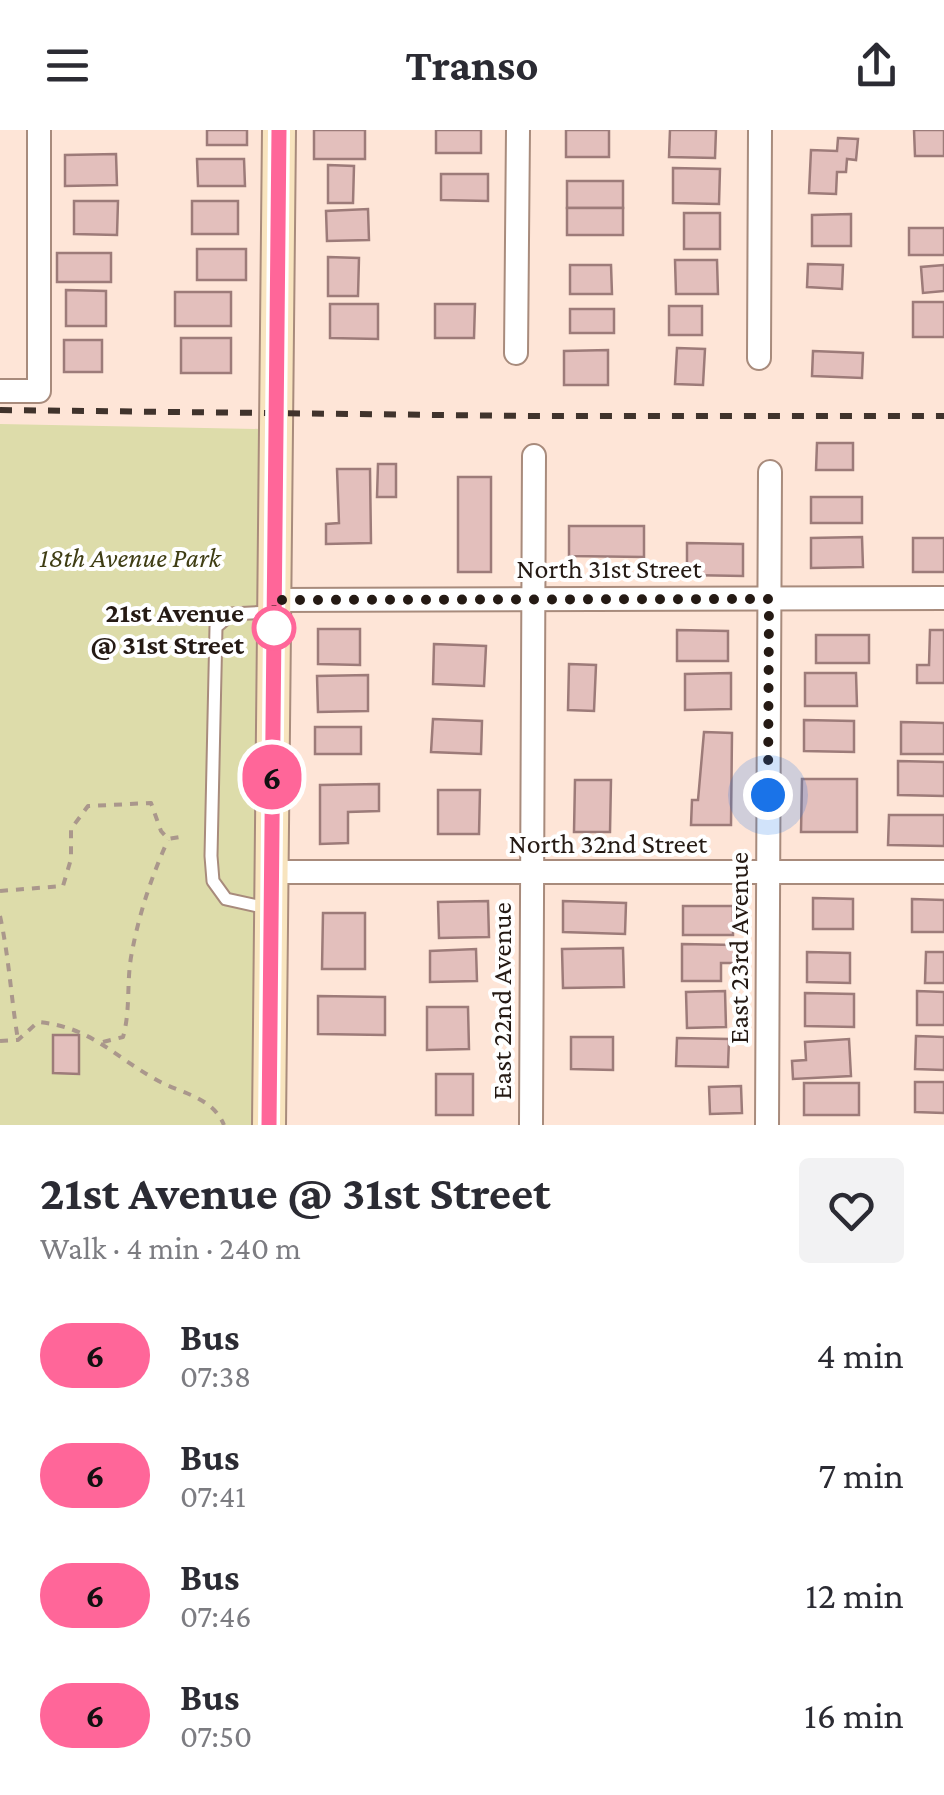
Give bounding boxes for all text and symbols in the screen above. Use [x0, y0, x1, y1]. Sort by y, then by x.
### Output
icon: menu [40, 38, 95, 93]
icon: share [849, 38, 904, 93]
text: Transo [405, 40, 539, 90]
park label: 18th Avenue Park [39, 542, 222, 573]
street label: North 31st Street [516, 553, 702, 584]
place label: 21st Avenue @ 31st Street [90, 597, 245, 660]
marker: 21st Avenue @ 31st Street [253, 607, 295, 649]
line badge: 6 [240, 744, 304, 810]
text: 6 [262, 758, 282, 797]
your location [743, 770, 793, 820]
street label: North 32nd Street [509, 828, 708, 859]
street label: East 23rd Avenue [723, 852, 754, 1044]
street label: East 22nd Avenue [486, 902, 517, 1100]
button: heart [799, 1158, 904, 1263]
text: 21st Avenue @ 31st Street [40, 1166, 551, 1219]
text: Walk · 4 min · 240 m [40, 1230, 301, 1266]
text: Bus [180, 1316, 239, 1358]
text: 4 min [817, 1334, 904, 1376]
text: 6 [85, 1336, 105, 1375]
text: 07:38 [180, 1358, 251, 1394]
text: Bus [180, 1436, 239, 1478]
text: 7 min [818, 1454, 904, 1496]
text: 6 [85, 1456, 105, 1495]
text: 07:41 [180, 1478, 246, 1514]
text: Bus [180, 1556, 239, 1598]
text: 12 min [805, 1574, 904, 1616]
text: 6 [85, 1576, 105, 1615]
text: 07:46 [180, 1598, 252, 1634]
text: Bus [180, 1676, 239, 1718]
text: 16 min [804, 1694, 904, 1736]
text: 6 [85, 1696, 105, 1735]
text: 07:50 [180, 1718, 252, 1754]

